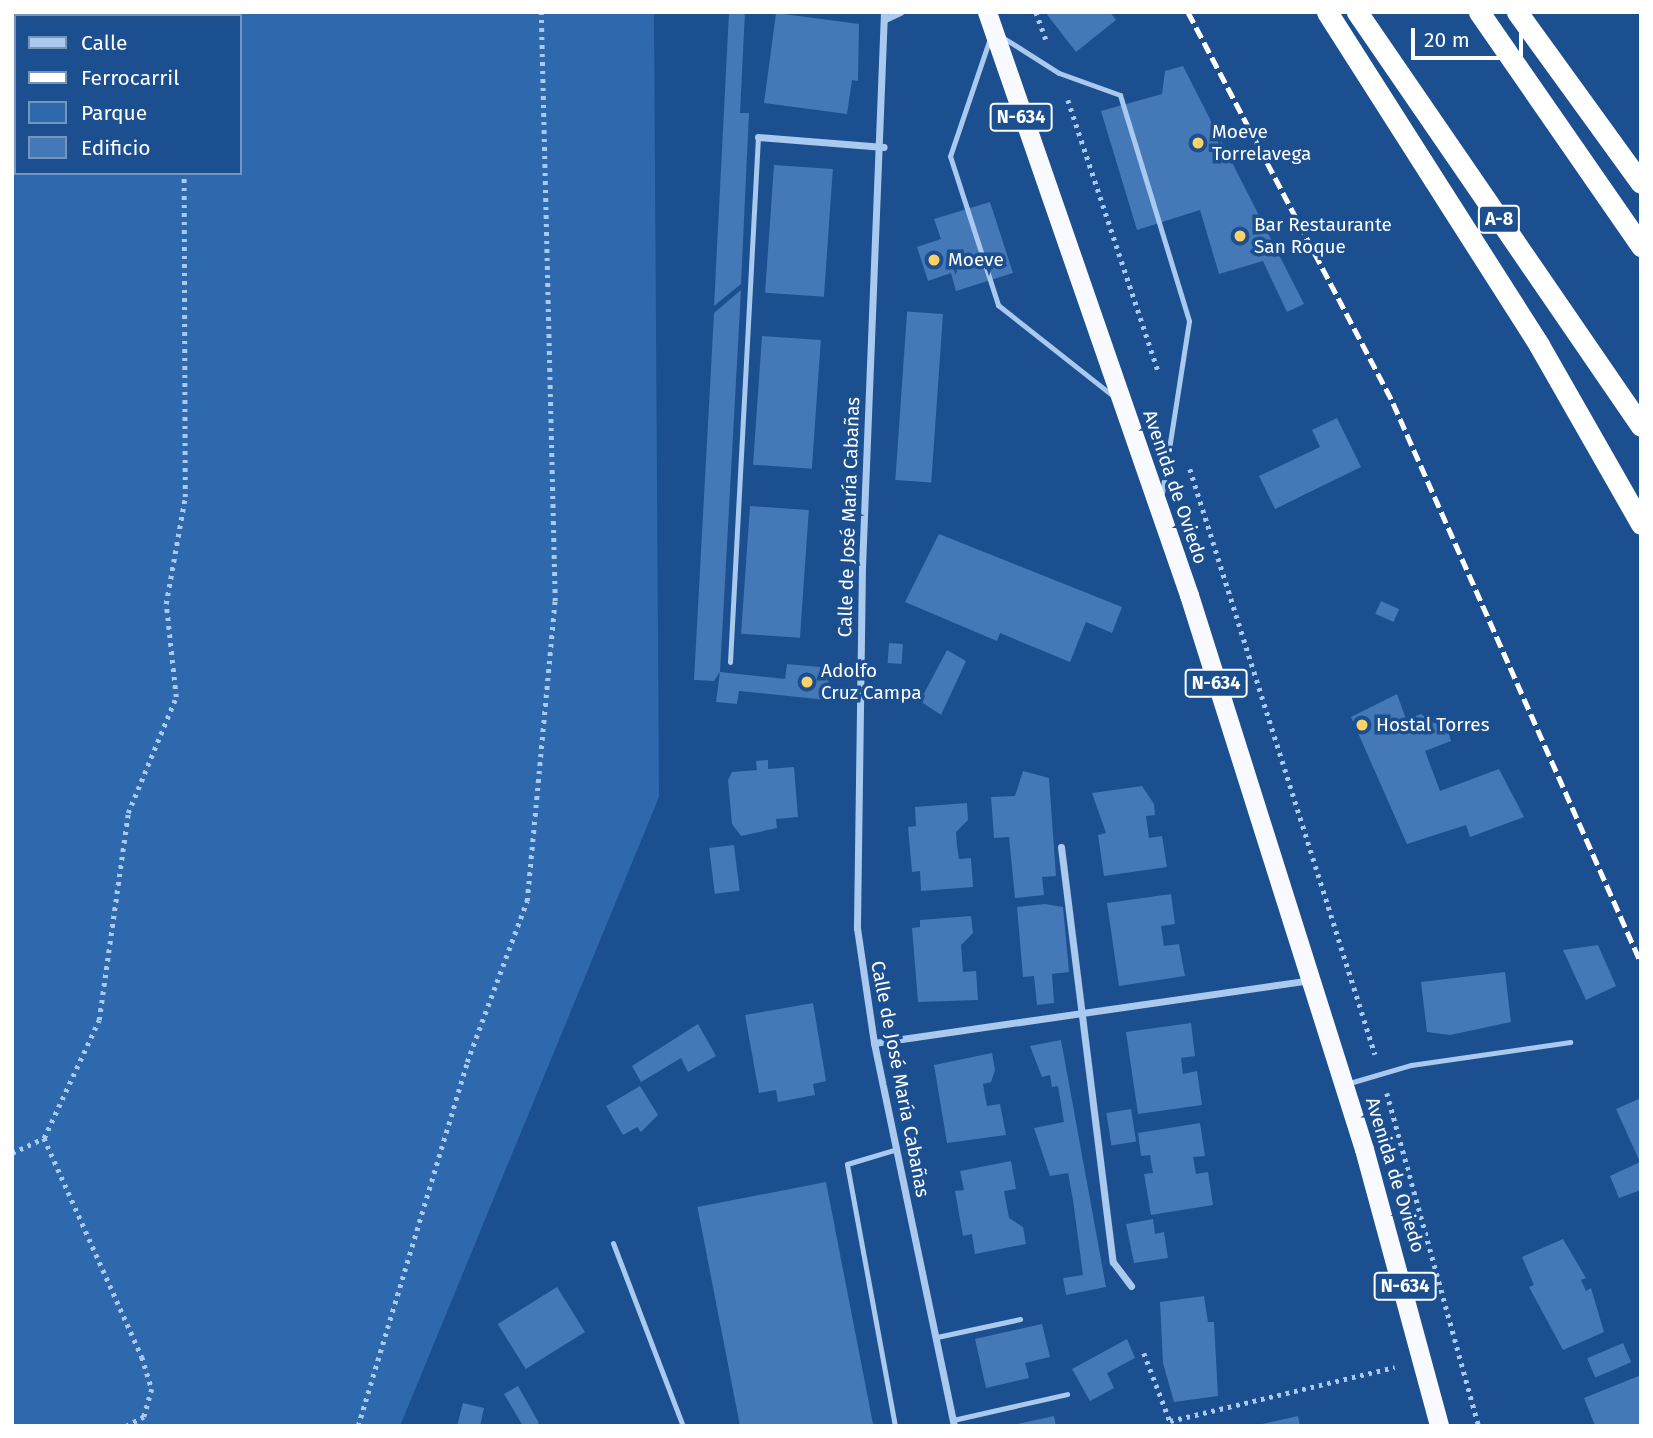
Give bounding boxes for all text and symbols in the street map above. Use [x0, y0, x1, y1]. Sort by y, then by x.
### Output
legend [14, 14, 242, 175]
scale bar [1415, 14, 1527, 58]
text: 20 m [1424, 27, 1470, 53]
text: Calle [81, 30, 127, 56]
text: Ferrocarril [81, 65, 179, 91]
text: Parque [81, 100, 147, 126]
road number: N-634 [990, 103, 1052, 132]
place label: Moeve Torrelavega [1212, 121, 1311, 165]
text: Edificio [81, 135, 151, 161]
marker: Moeve Torrelavega [1190, 135, 1206, 151]
road number: A-8 [1476, 204, 1522, 233]
place label: Bar Restaurante San Roque [1254, 214, 1392, 258]
marker: Bar Restaurante San Roque [1232, 228, 1248, 244]
place label: Moeve [948, 249, 1004, 271]
marker: Moeve [926, 252, 942, 268]
street label: Calle de José María Cabañas [833, 396, 865, 638]
street label: Avenida de Oviedo [1138, 407, 1212, 567]
place label: Adolfo Cruz Campa [821, 660, 922, 704]
road number: N-634 [1184, 668, 1248, 698]
marker: Adolfo Cruz Campa [799, 674, 815, 690]
place label: Hostal Torres [1376, 714, 1490, 736]
marker: Hostal Torres [1354, 717, 1370, 733]
street label: Calle de José María Cabañas [866, 959, 934, 1199]
street label: Avenida de Oviedo [1361, 1095, 1429, 1255]
road number: N-634 [1374, 1272, 1436, 1301]

